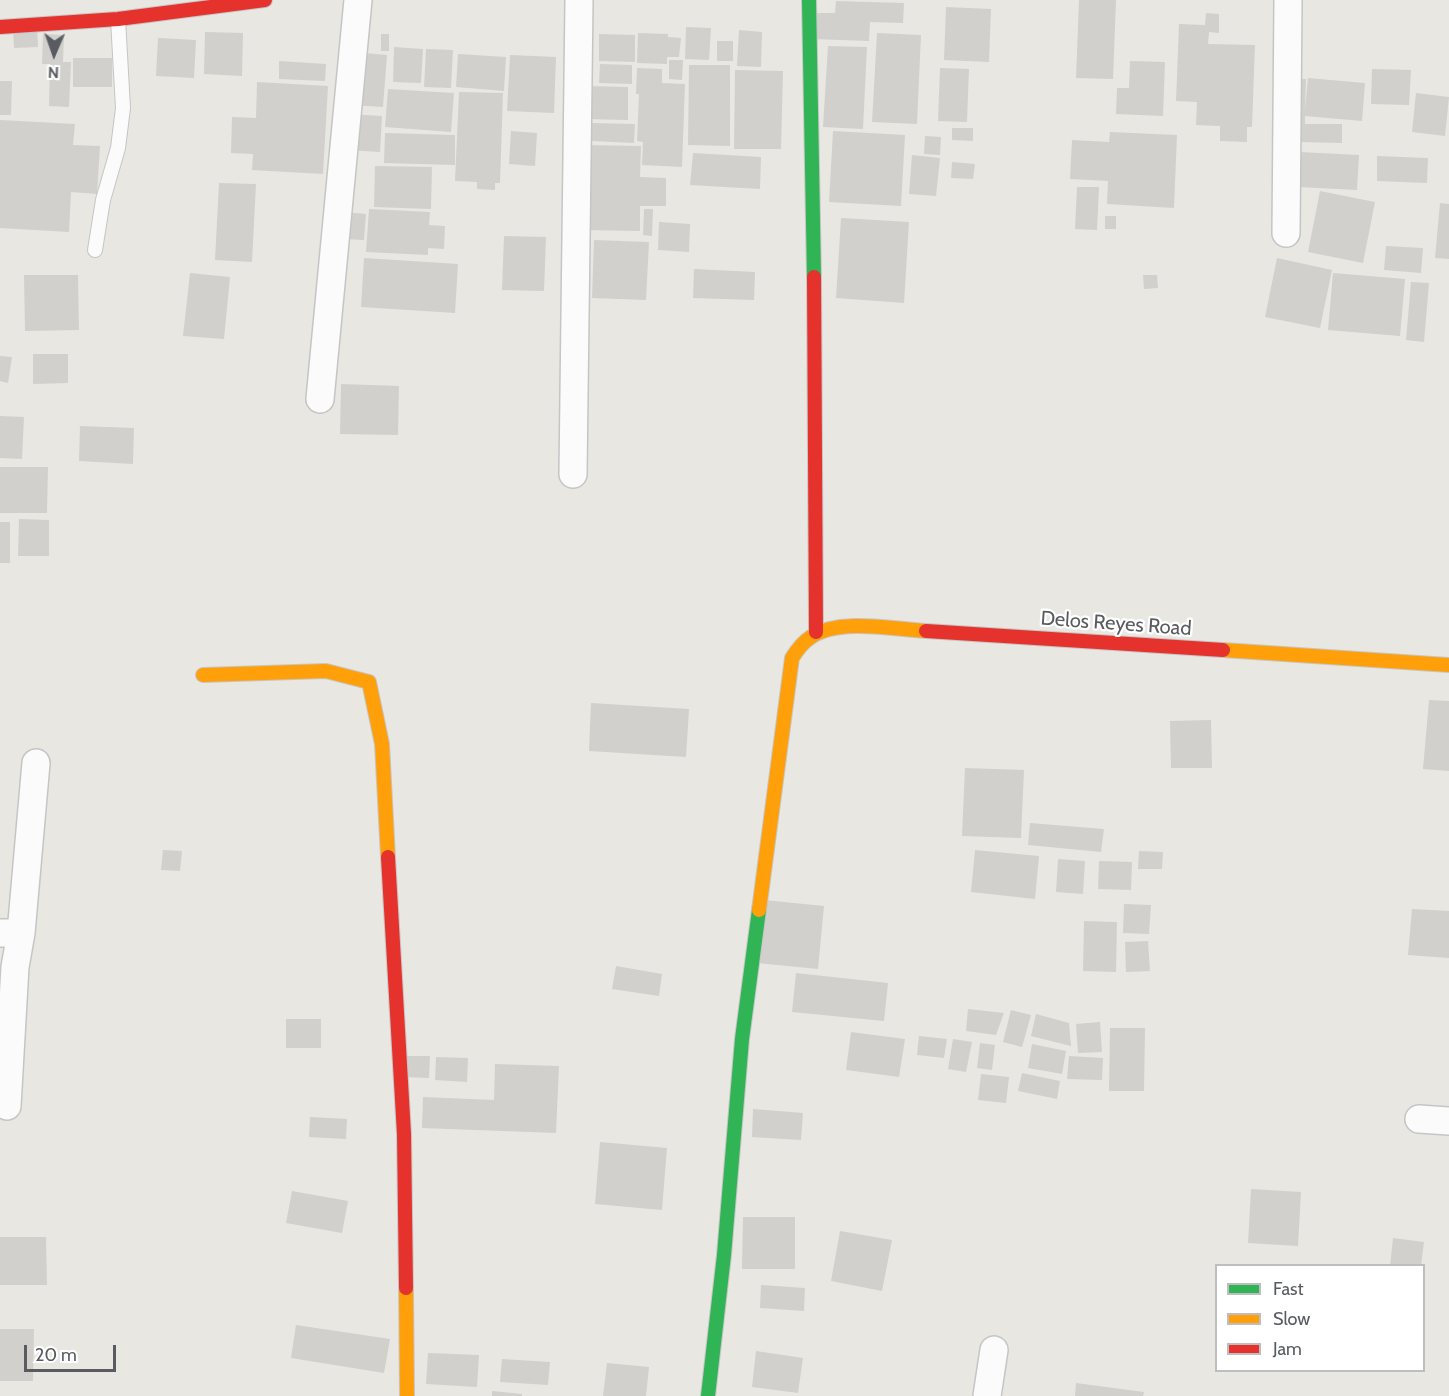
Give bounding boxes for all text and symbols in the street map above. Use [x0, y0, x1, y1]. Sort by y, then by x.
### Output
north arrow [24, 24, 84, 84]
text: N [47, 63, 59, 82]
street label: Delos Reyes Road [1040, 607, 1192, 641]
legend [1215, 1264, 1425, 1372]
text: Fast [1273, 1278, 1304, 1300]
text: Slow [1273, 1308, 1310, 1330]
scale bar [27, 1333, 118, 1371]
text: Jam [1273, 1338, 1302, 1360]
text: 20 m [35, 1344, 77, 1366]

